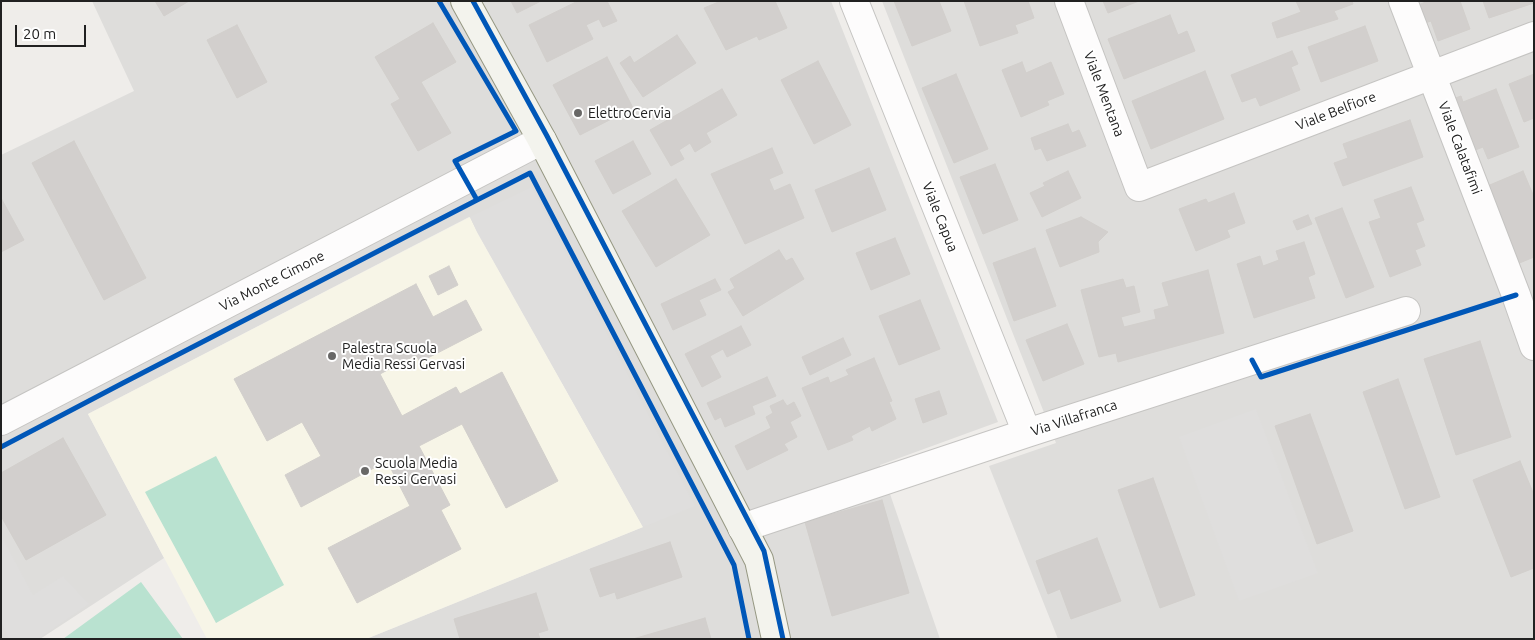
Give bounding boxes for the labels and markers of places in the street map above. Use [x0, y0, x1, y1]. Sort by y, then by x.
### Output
place label: ElettroCervia [588, 105, 671, 121]
marker: ElettroCervia [572, 107, 584, 119]
place label: Palestra Scuola Media Ressi Gervasi [342, 340, 465, 372]
marker: Palestra Scuola Media Ressi Gervasi [326, 350, 338, 362]
place label: Scuola Media Ressi Gervasi [375, 455, 458, 488]
marker: Scuola Media Ressi Gervasi [359, 465, 371, 477]

